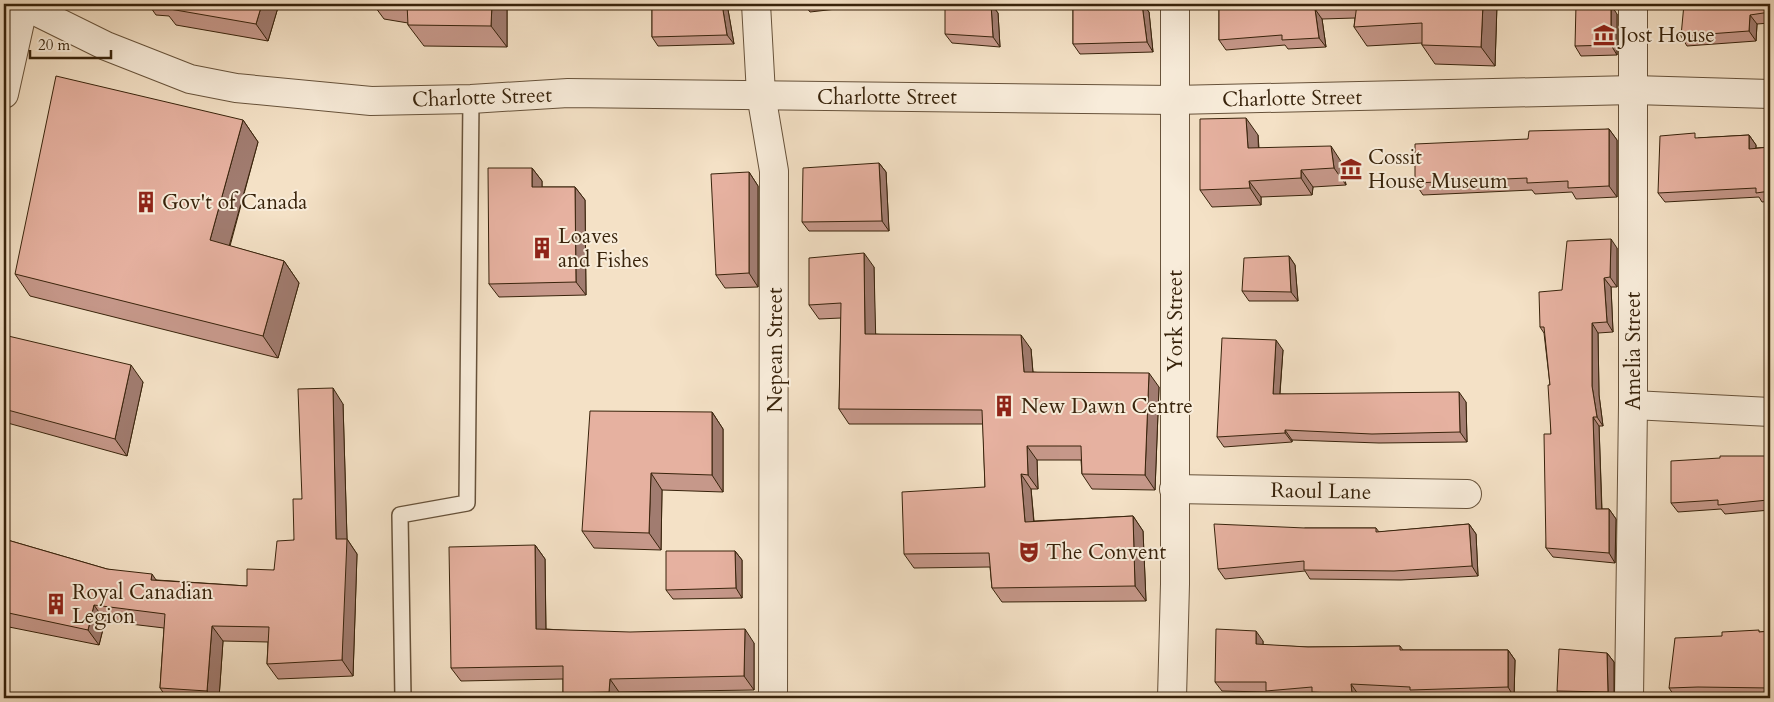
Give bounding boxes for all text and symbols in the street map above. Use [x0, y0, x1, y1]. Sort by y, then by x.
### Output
place label: Jost House [1617, 21, 1715, 50]
museum icon: Jost House [1591, 22, 1617, 48]
scale bar [30, 28, 111, 60]
text: 20 m [38, 35, 70, 55]
street label: Charlotte Street [412, 81, 553, 114]
street label: Charlotte Street [817, 83, 957, 112]
street label: Charlotte Street [1222, 83, 1363, 114]
place label: Cossit House Museum [1368, 143, 1508, 196]
museum icon: Cossit House Museum [1338, 156, 1364, 182]
place label: Gov't of Canada [162, 188, 307, 217]
building icon: Gov't of Canada [133, 189, 159, 215]
place label: Loaves and Fishes [558, 222, 649, 275]
building icon: Loaves and Fishes [529, 235, 555, 261]
street label: York Street [1161, 270, 1190, 372]
street label: Nepean Street [761, 287, 790, 413]
street label: Amelia Street [1619, 291, 1648, 410]
place label: New Dawn Centre [1021, 392, 1193, 421]
building icon: New Dawn Centre [991, 393, 1017, 419]
street label: Raoul Lane [1270, 476, 1372, 507]
place label: The Convent [1046, 538, 1167, 567]
theatre icon: The Convent [1016, 539, 1042, 565]
place label: Royal Canadian Legion [72, 578, 213, 631]
building icon: Royal Canadian Legion [43, 591, 69, 617]

